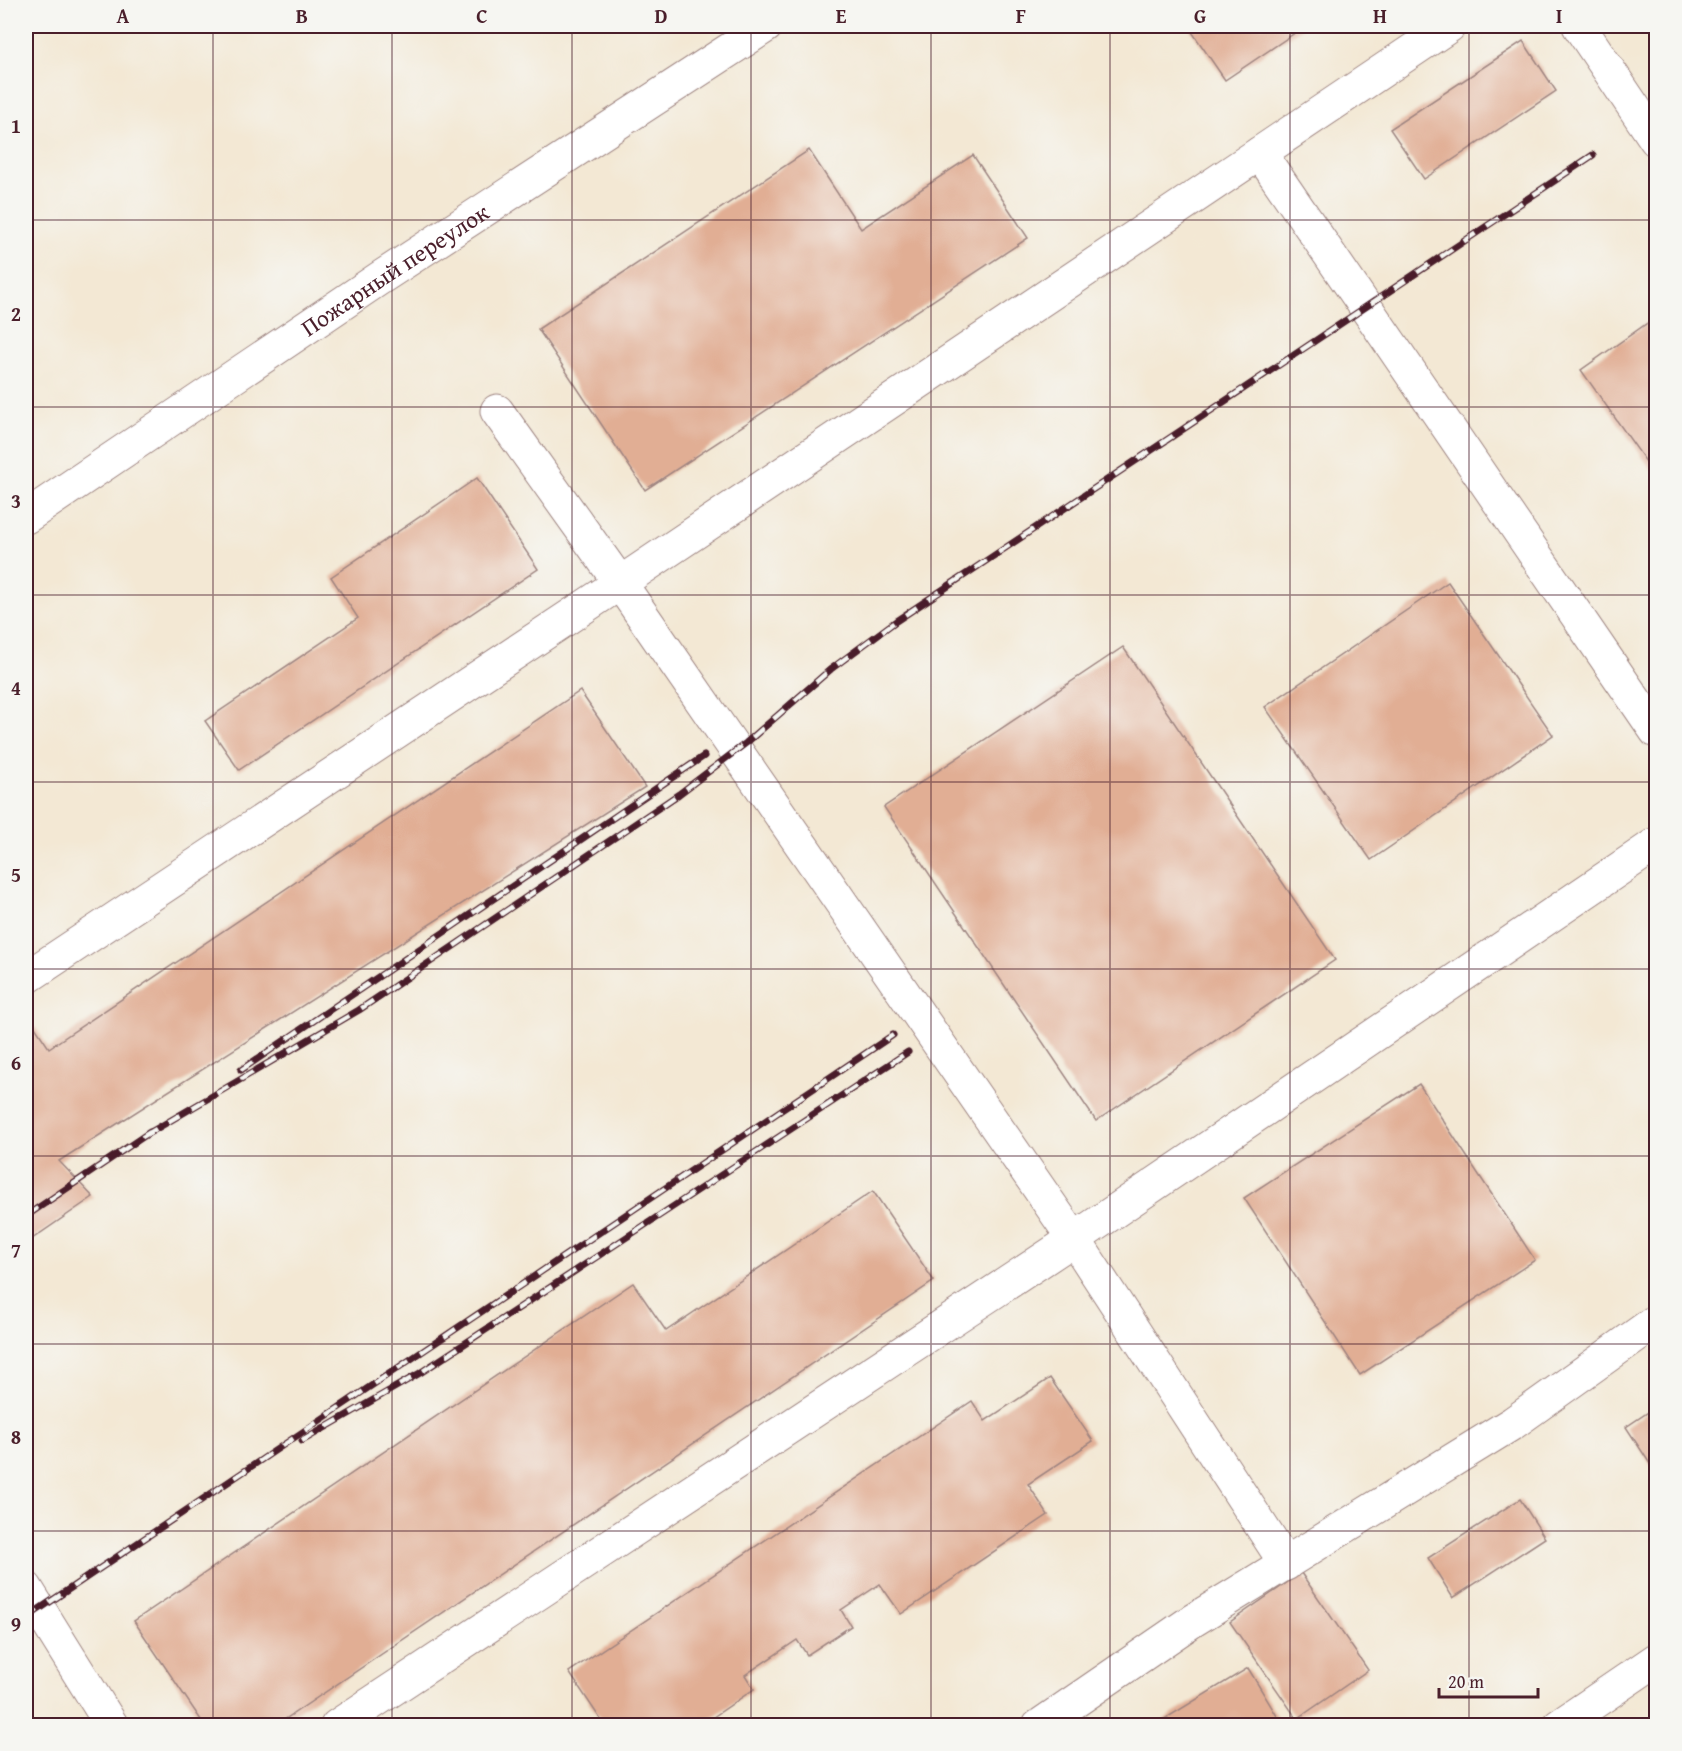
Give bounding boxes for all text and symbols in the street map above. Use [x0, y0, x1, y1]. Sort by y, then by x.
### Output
text: A [117, 1, 130, 30]
text: B [296, 1, 308, 30]
text: C [476, 1, 488, 30]
text: D [654, 1, 668, 30]
text: E [836, 1, 847, 30]
text: F [1016, 1, 1026, 30]
text: G [1194, 1, 1206, 30]
text: H [1373, 1, 1387, 30]
text: I [1556, 1, 1562, 30]
text: 1 [11, 111, 21, 140]
street label: Пожарный переулок [293, 194, 496, 344]
text: 2 [11, 299, 21, 328]
text: 3 [11, 486, 21, 515]
text: 4 [11, 673, 21, 702]
text: 5 [11, 860, 21, 889]
text: 6 [11, 1048, 21, 1077]
text: 7 [11, 1235, 21, 1264]
text: 8 [11, 1422, 21, 1451]
text: 9 [11, 1609, 21, 1638]
scale bar [1439, 1661, 1538, 1699]
text: 20 m [1448, 1668, 1484, 1695]

